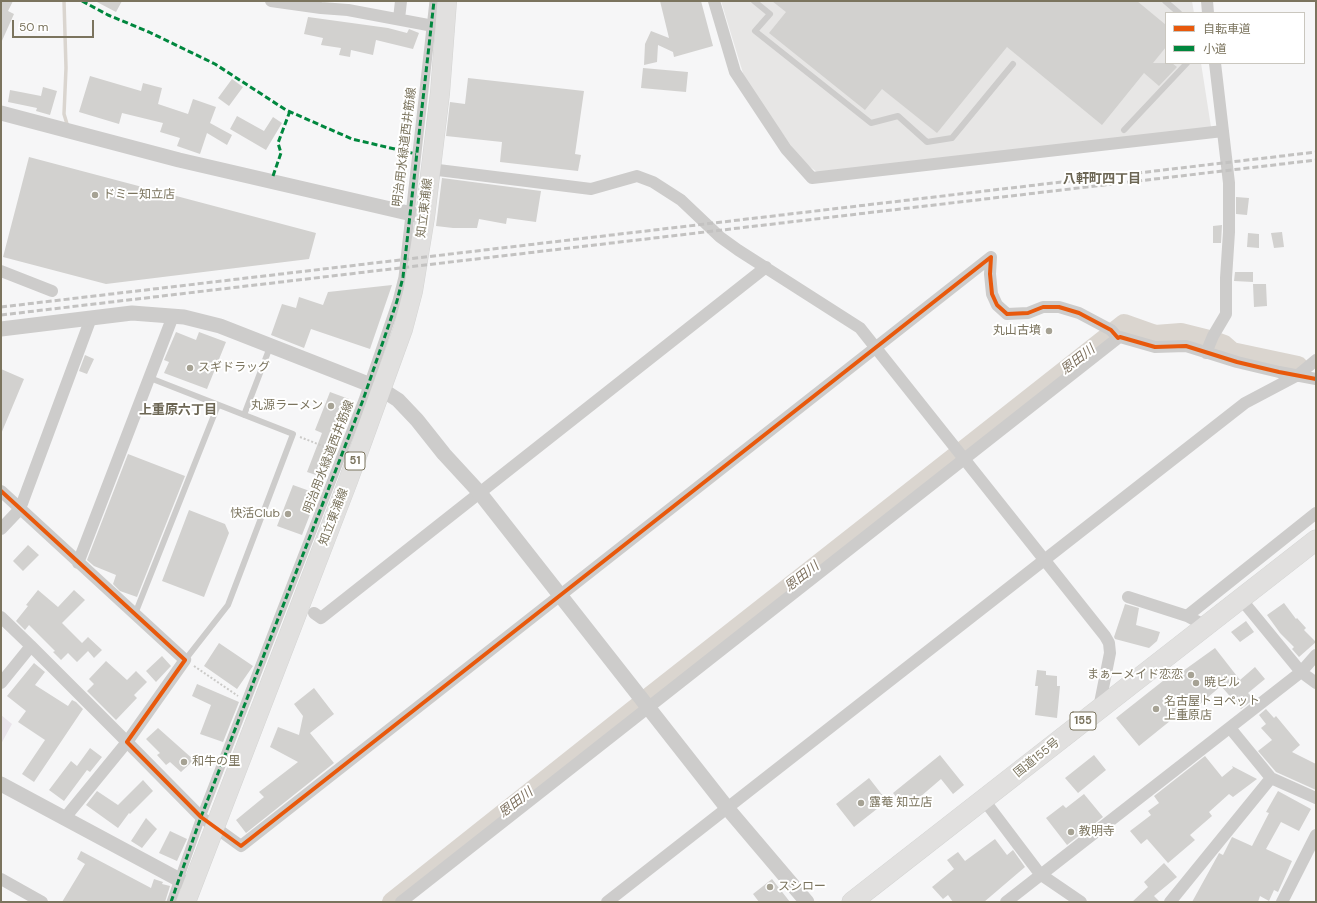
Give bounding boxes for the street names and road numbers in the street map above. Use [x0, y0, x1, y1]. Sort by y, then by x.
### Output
street label: 明治用水緑道西井筋線 [391, 87, 419, 207]
street label: 知立東浦線 [414, 177, 436, 239]
street label: 明治用水緑道西井筋線 [301, 398, 357, 516]
road number: 51 [345, 452, 365, 470]
street label: 知立東浦線 [317, 486, 351, 548]
road number: 155 [1070, 712, 1096, 730]
street label: 国道155号 [1011, 735, 1063, 781]

